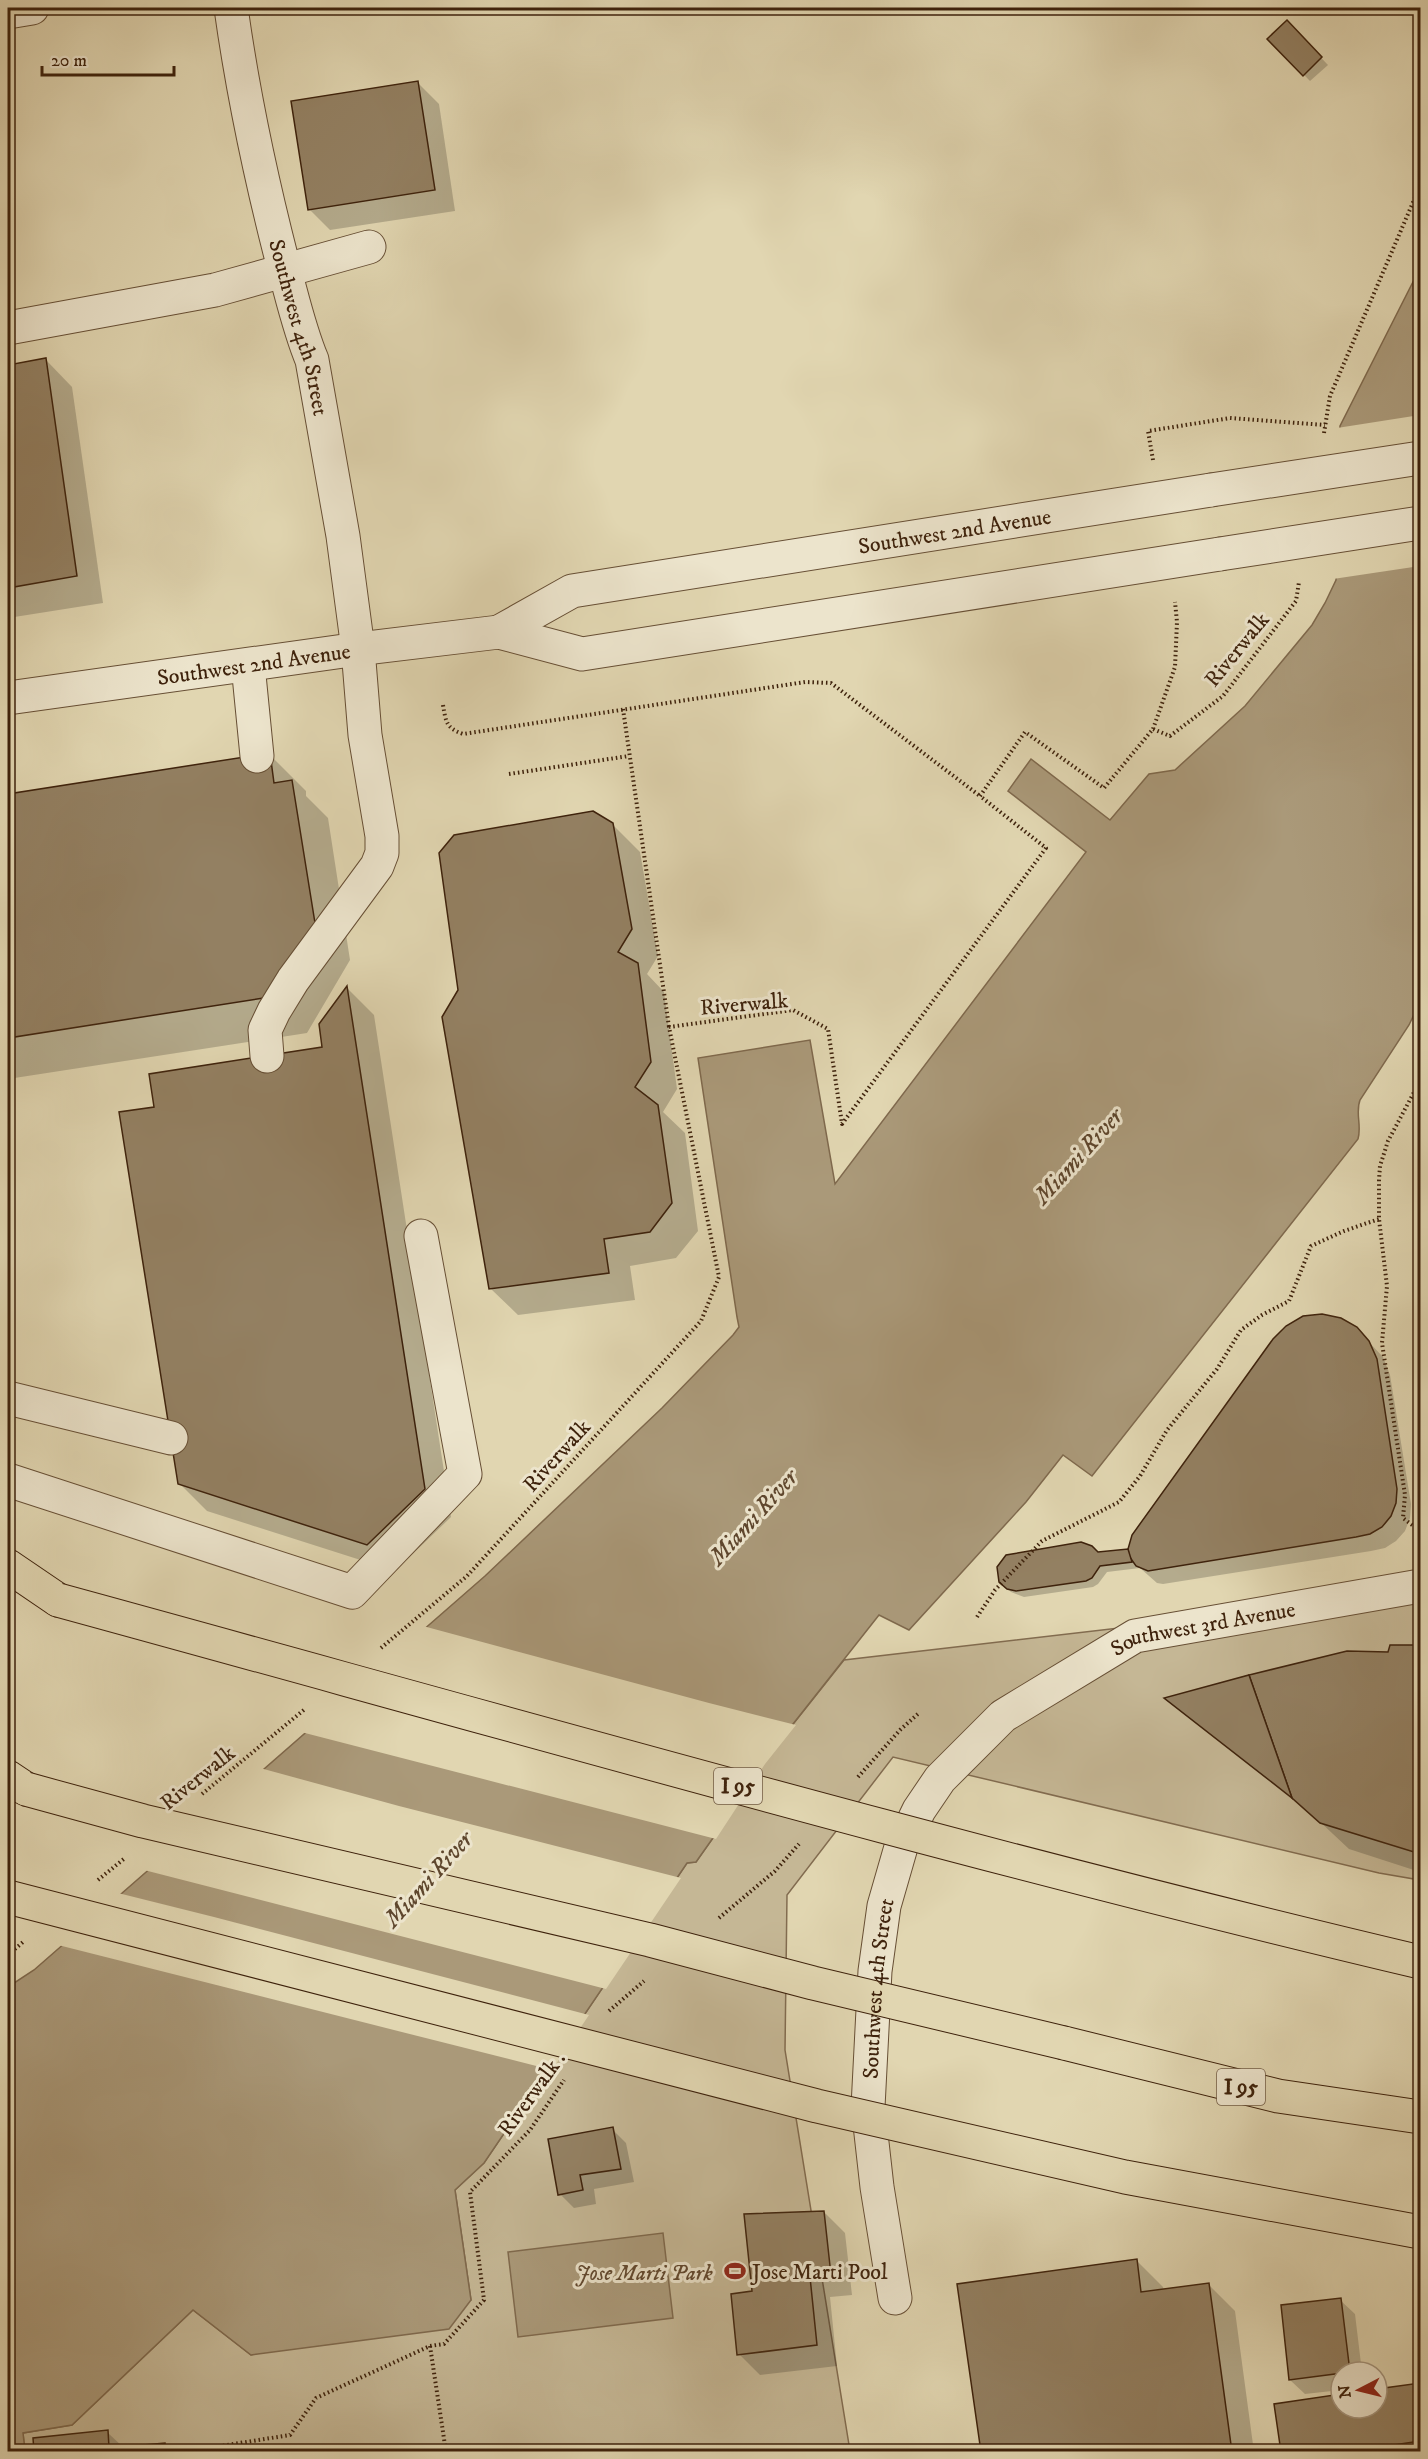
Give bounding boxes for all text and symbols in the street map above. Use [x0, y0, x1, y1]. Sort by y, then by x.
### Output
scale bar [42, 39, 174, 77]
text: 20 m [51, 50, 87, 72]
street label: Southwest 4th Street [262, 237, 334, 418]
street label: Southwest 2nd Avenue [856, 503, 1053, 561]
street label: Riverwalk [1199, 607, 1276, 693]
street label: Southwest 2nd Avenue [155, 638, 352, 692]
street label: Riverwalk [699, 987, 789, 1022]
water label: Miami River [1026, 1101, 1131, 1212]
street label: Riverwalk [518, 1414, 597, 1498]
water label: Miami River [701, 1462, 806, 1573]
street label: Southwest 3rd Avenue [1106, 1596, 1298, 1663]
street label: Riverwalk [155, 1740, 241, 1816]
road number: I 95 [714, 1768, 762, 1804]
water label: Miami River [376, 1824, 481, 1935]
street label: Southwest 4th Street [857, 1895, 901, 2080]
street label: Riverwalk . [492, 2046, 572, 2142]
road number: I 95 [1217, 2069, 1265, 2105]
sports icon: Jose Marti Pool [723, 2259, 747, 2283]
place label: Jose Marti Pool [750, 2259, 888, 2286]
park label: Jose Marti Park [575, 2260, 713, 2287]
north arrow [1329, 2360, 1389, 2420]
text: N [1334, 2384, 1356, 2399]

